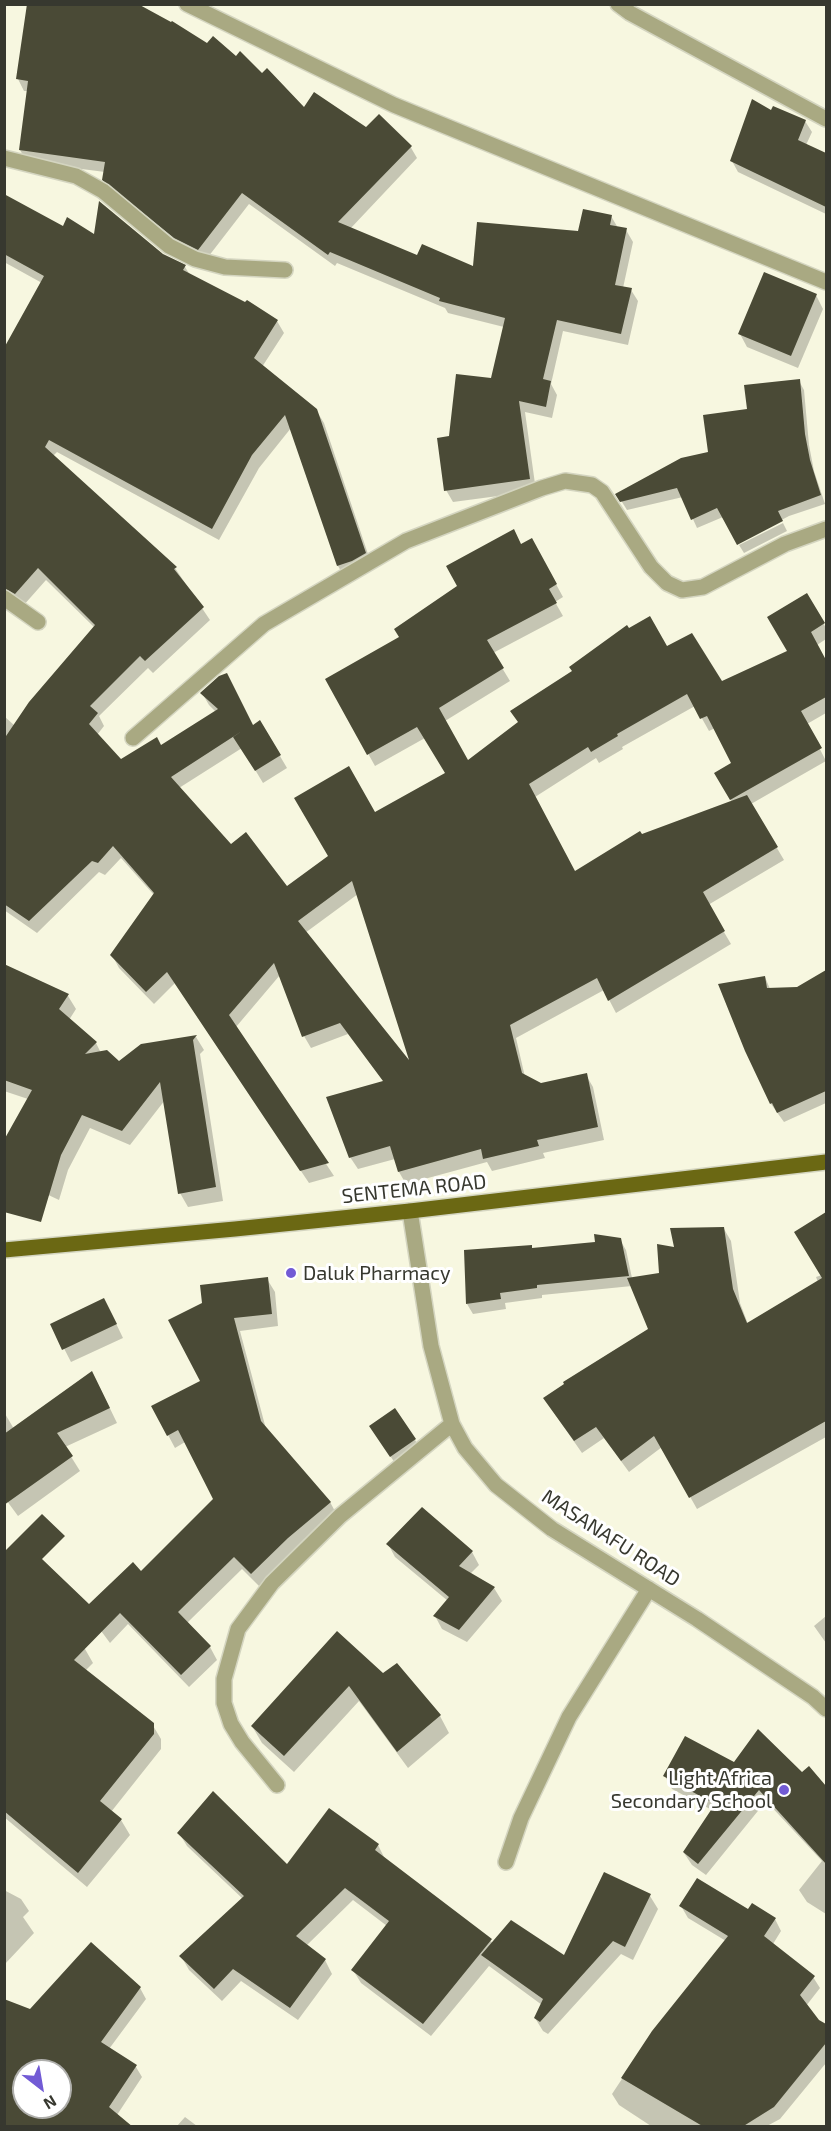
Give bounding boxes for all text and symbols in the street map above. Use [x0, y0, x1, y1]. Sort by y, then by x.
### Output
street label: SENTEMA ROAD [341, 1169, 487, 1209]
place label: Daluk Pharmacy [303, 1261, 451, 1285]
marker: Daluk Pharmacy [284, 1266, 298, 1280]
street label: MASANAFU ROAD [537, 1484, 685, 1592]
place label: Light Africa Secondary School [611, 1766, 772, 1813]
marker: Light Africa Secondary School [777, 1783, 791, 1797]
north arrow [12, 2059, 72, 2119]
text: N [41, 2092, 60, 2114]

